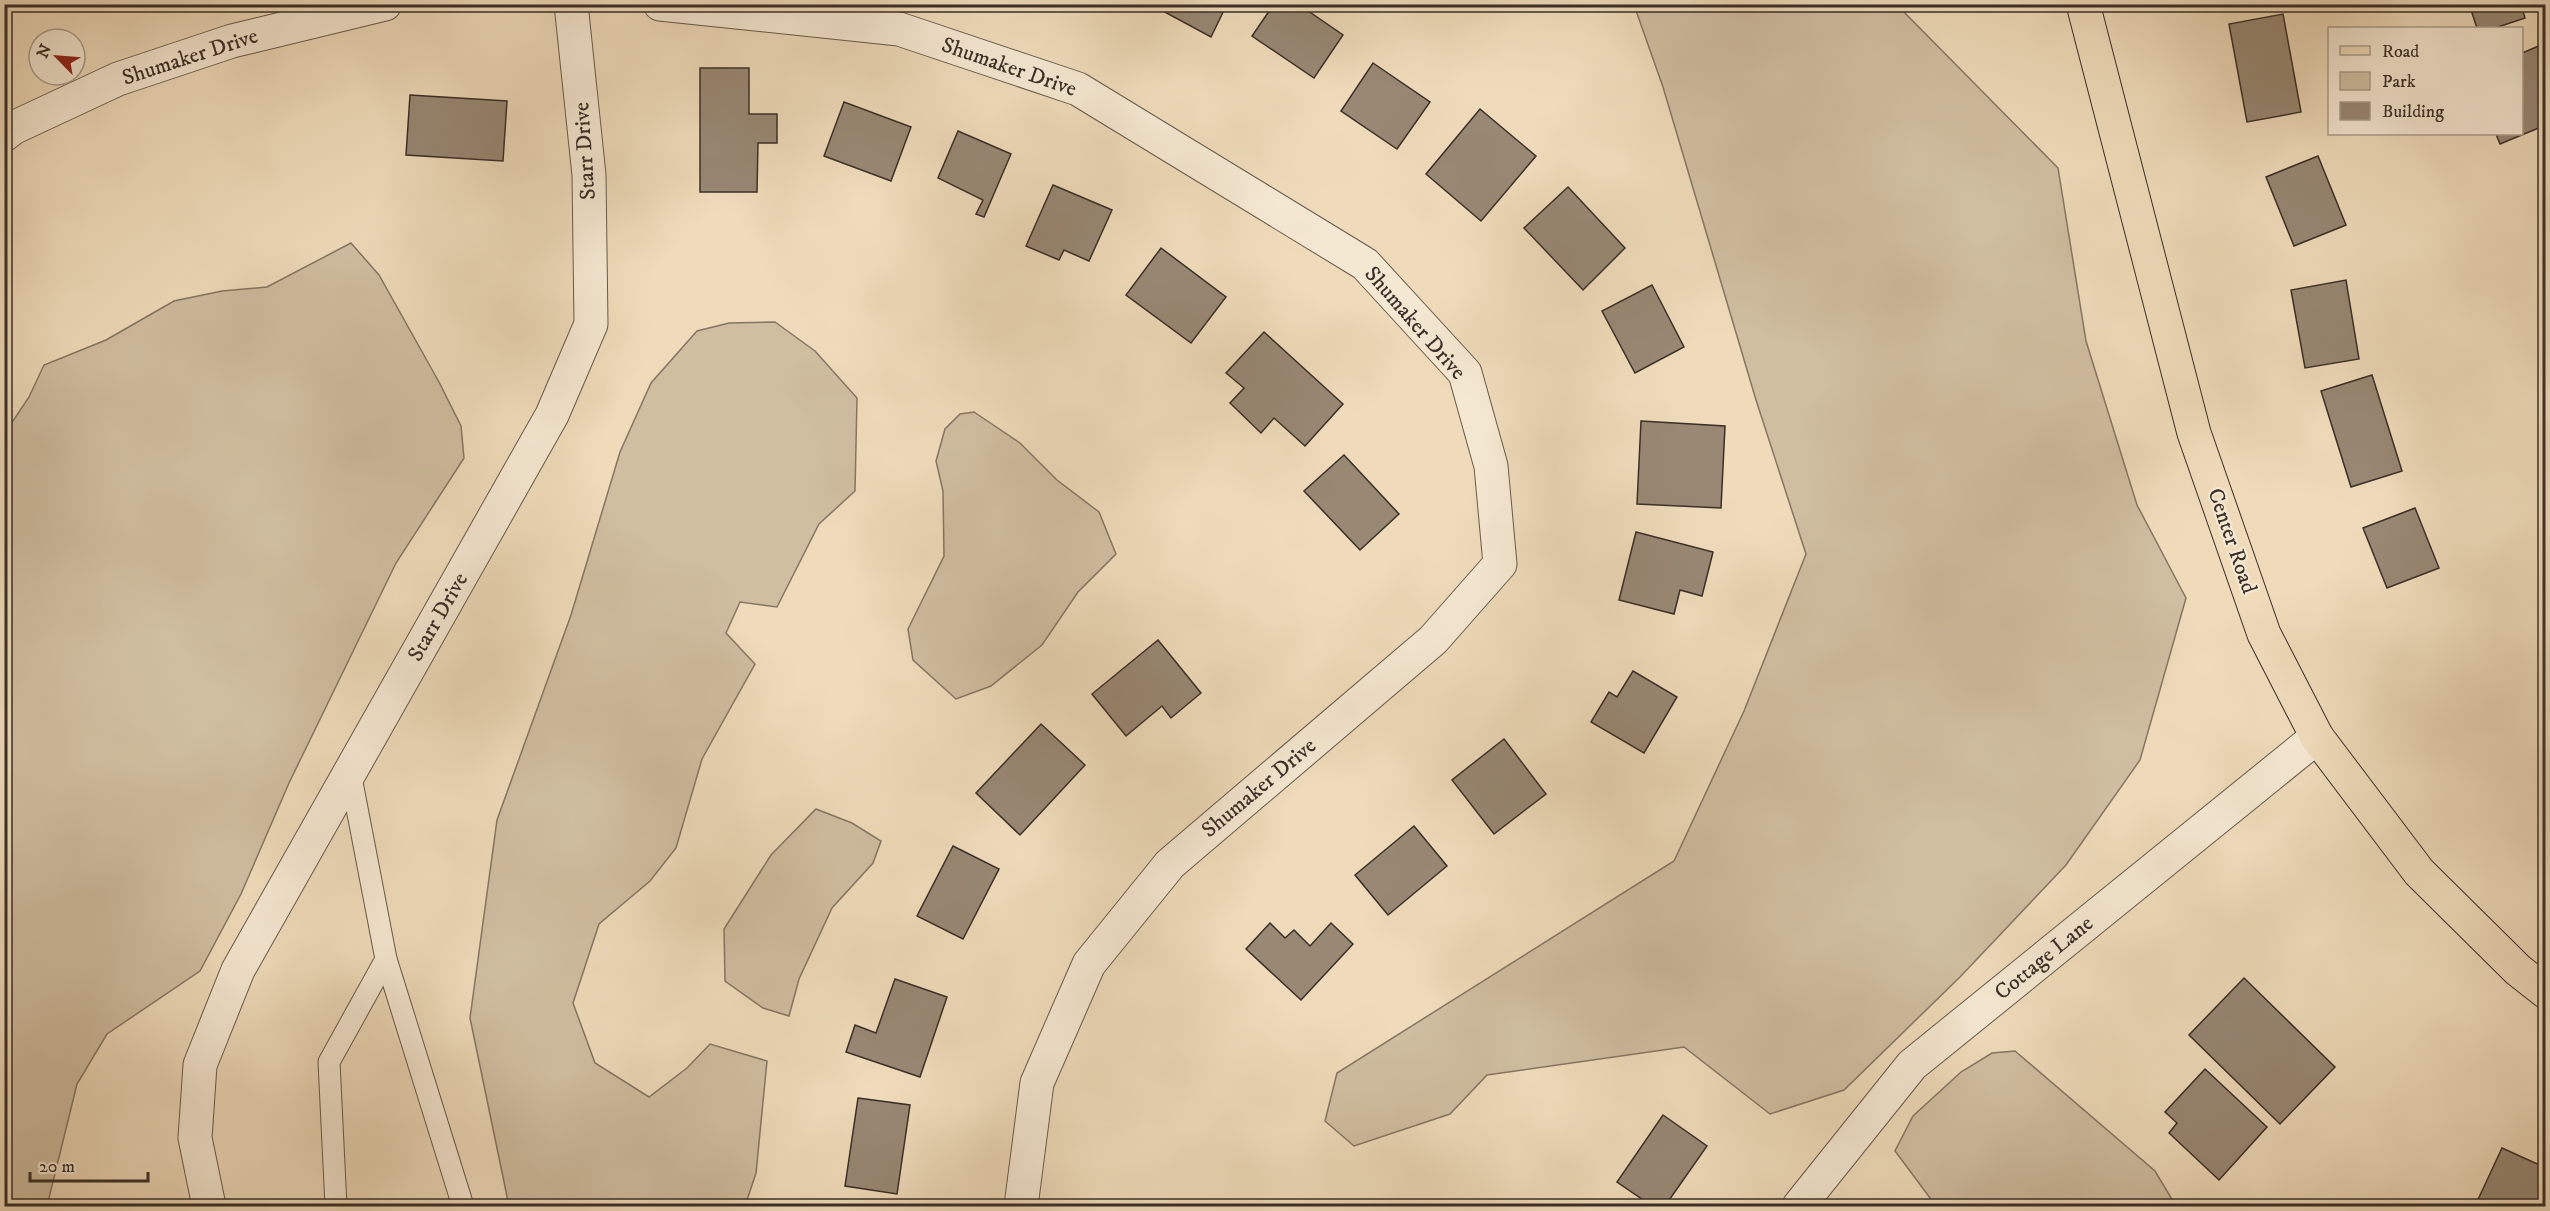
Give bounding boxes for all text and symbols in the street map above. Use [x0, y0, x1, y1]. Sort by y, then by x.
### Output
street label: Shumaker Drive [119, 22, 261, 92]
north arrow [27, 27, 87, 87]
legend [2328, 27, 2523, 135]
street label: Shumaker Drive [938, 31, 1080, 103]
text: N [32, 41, 56, 61]
text: Road [2382, 41, 2419, 63]
text: Park [2382, 71, 2416, 93]
street label: Starr Drive [568, 101, 602, 201]
text: Building [2382, 101, 2444, 123]
street label: Shumaker Drive [1359, 261, 1471, 385]
street label: Center Road [2201, 485, 2263, 597]
street label: Starr Drive [402, 568, 474, 666]
street label: Shumaker Drive [1196, 732, 1322, 844]
street label: Cottage Lane [1989, 910, 2099, 1006]
scale bar [30, 1145, 148, 1183]
text: 20 m [39, 1156, 75, 1178]

